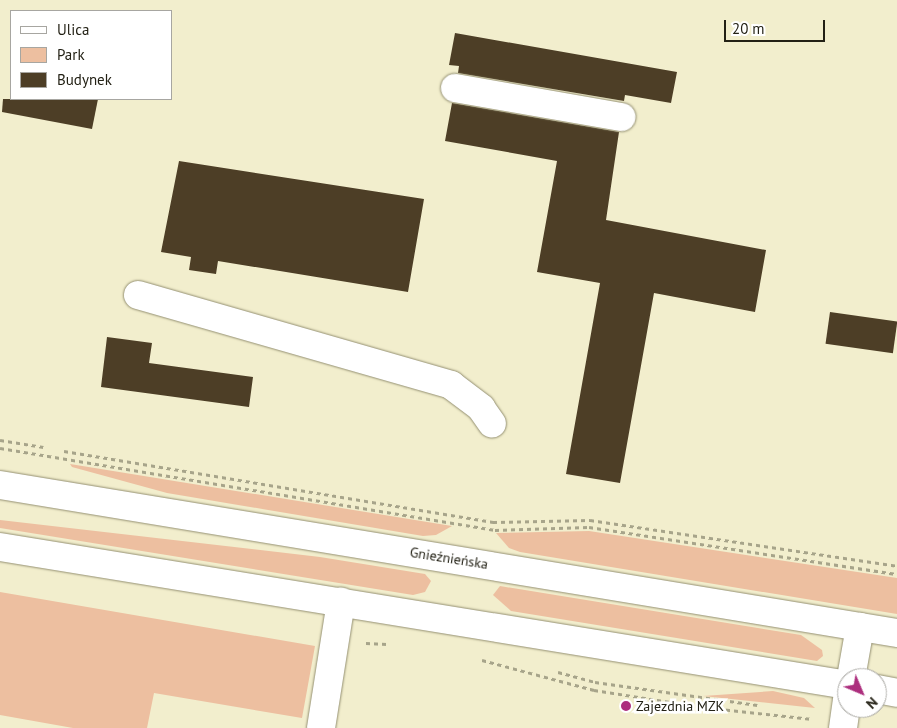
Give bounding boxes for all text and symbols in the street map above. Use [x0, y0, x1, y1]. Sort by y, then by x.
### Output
legend [10, 10, 172, 100]
scale bar [727, 10, 828, 42]
text: 20 m [732, 19, 765, 38]
text: Ulica [57, 20, 89, 39]
text: Park [57, 45, 85, 64]
text: Budynek [57, 70, 112, 89]
street label: Gnieźnieńska [409, 544, 489, 572]
north arrow [837, 668, 887, 718]
text: N [862, 693, 882, 713]
place label: Zajezdnia MZK [636, 698, 724, 714]
marker: Zajezdnia MZK [620, 700, 632, 712]

